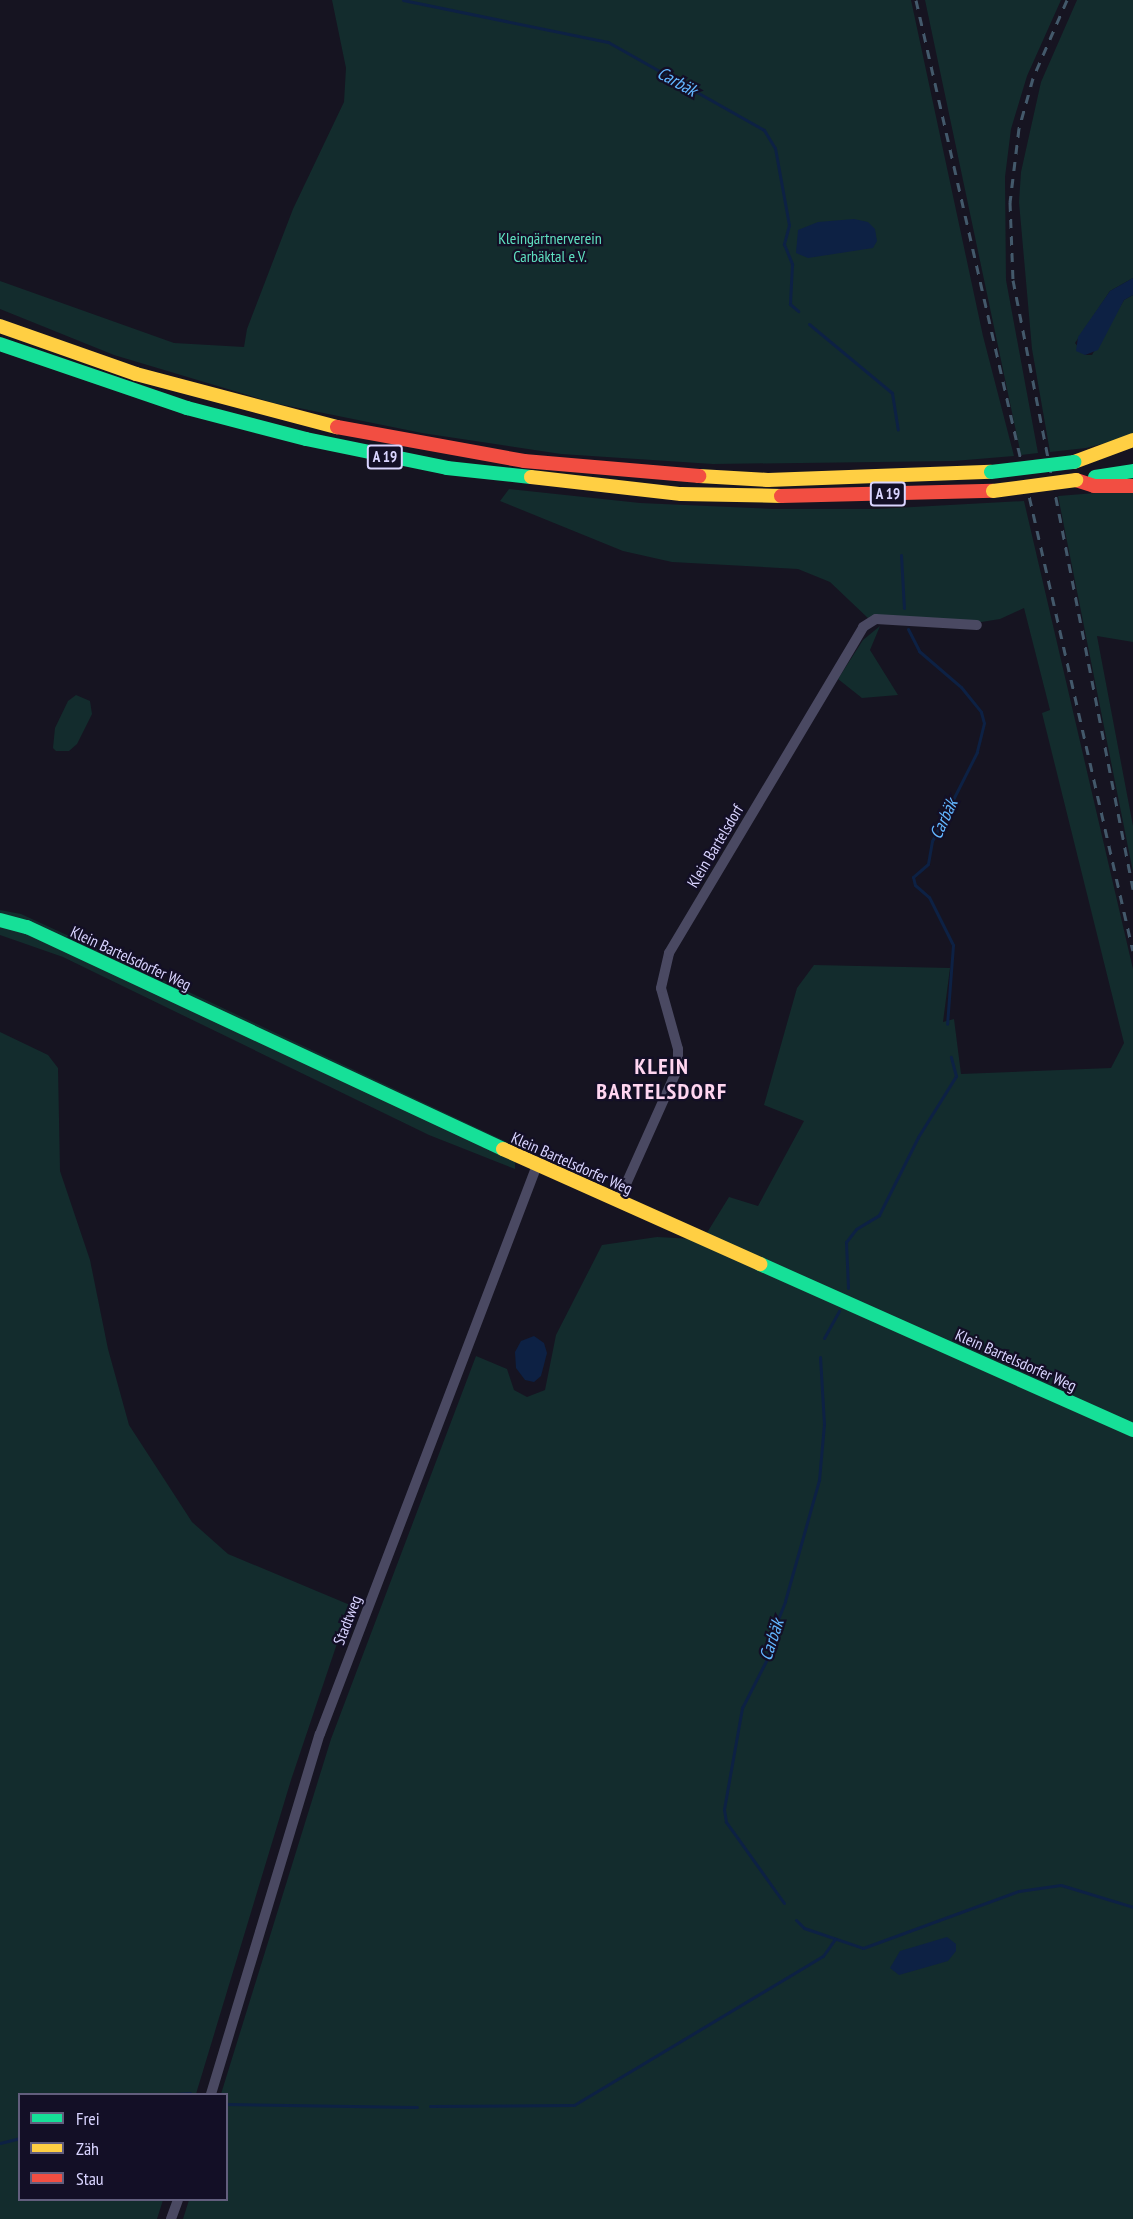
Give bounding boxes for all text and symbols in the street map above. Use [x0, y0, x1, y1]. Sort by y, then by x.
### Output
water label: Carbäk [653, 62, 701, 102]
park label: Kleingärtnerverein Carbäktal e.V. [498, 228, 602, 266]
road number: A 19 [366, 445, 404, 469]
road number: A 19 [868, 482, 908, 506]
water label: Carbäk [925, 795, 963, 843]
street label: Klein Bartelsdorf [683, 801, 747, 891]
street label: Klein Bartelsdorfer Weg [68, 922, 194, 994]
district label: KLEIN BARTELSDORF [596, 1053, 728, 1104]
street label: Klein Bartelsdorfer Weg [508, 1128, 636, 1198]
street label: Klein Bartelsdorfer Weg [952, 1325, 1080, 1395]
street label: Stadtweg [329, 1592, 365, 1648]
water label: Carbäk [755, 1617, 789, 1663]
legend [18, 2093, 228, 2201]
text: Frei [76, 2107, 100, 2130]
text: Zäh [76, 2137, 99, 2160]
text: Stau [76, 2167, 104, 2190]

